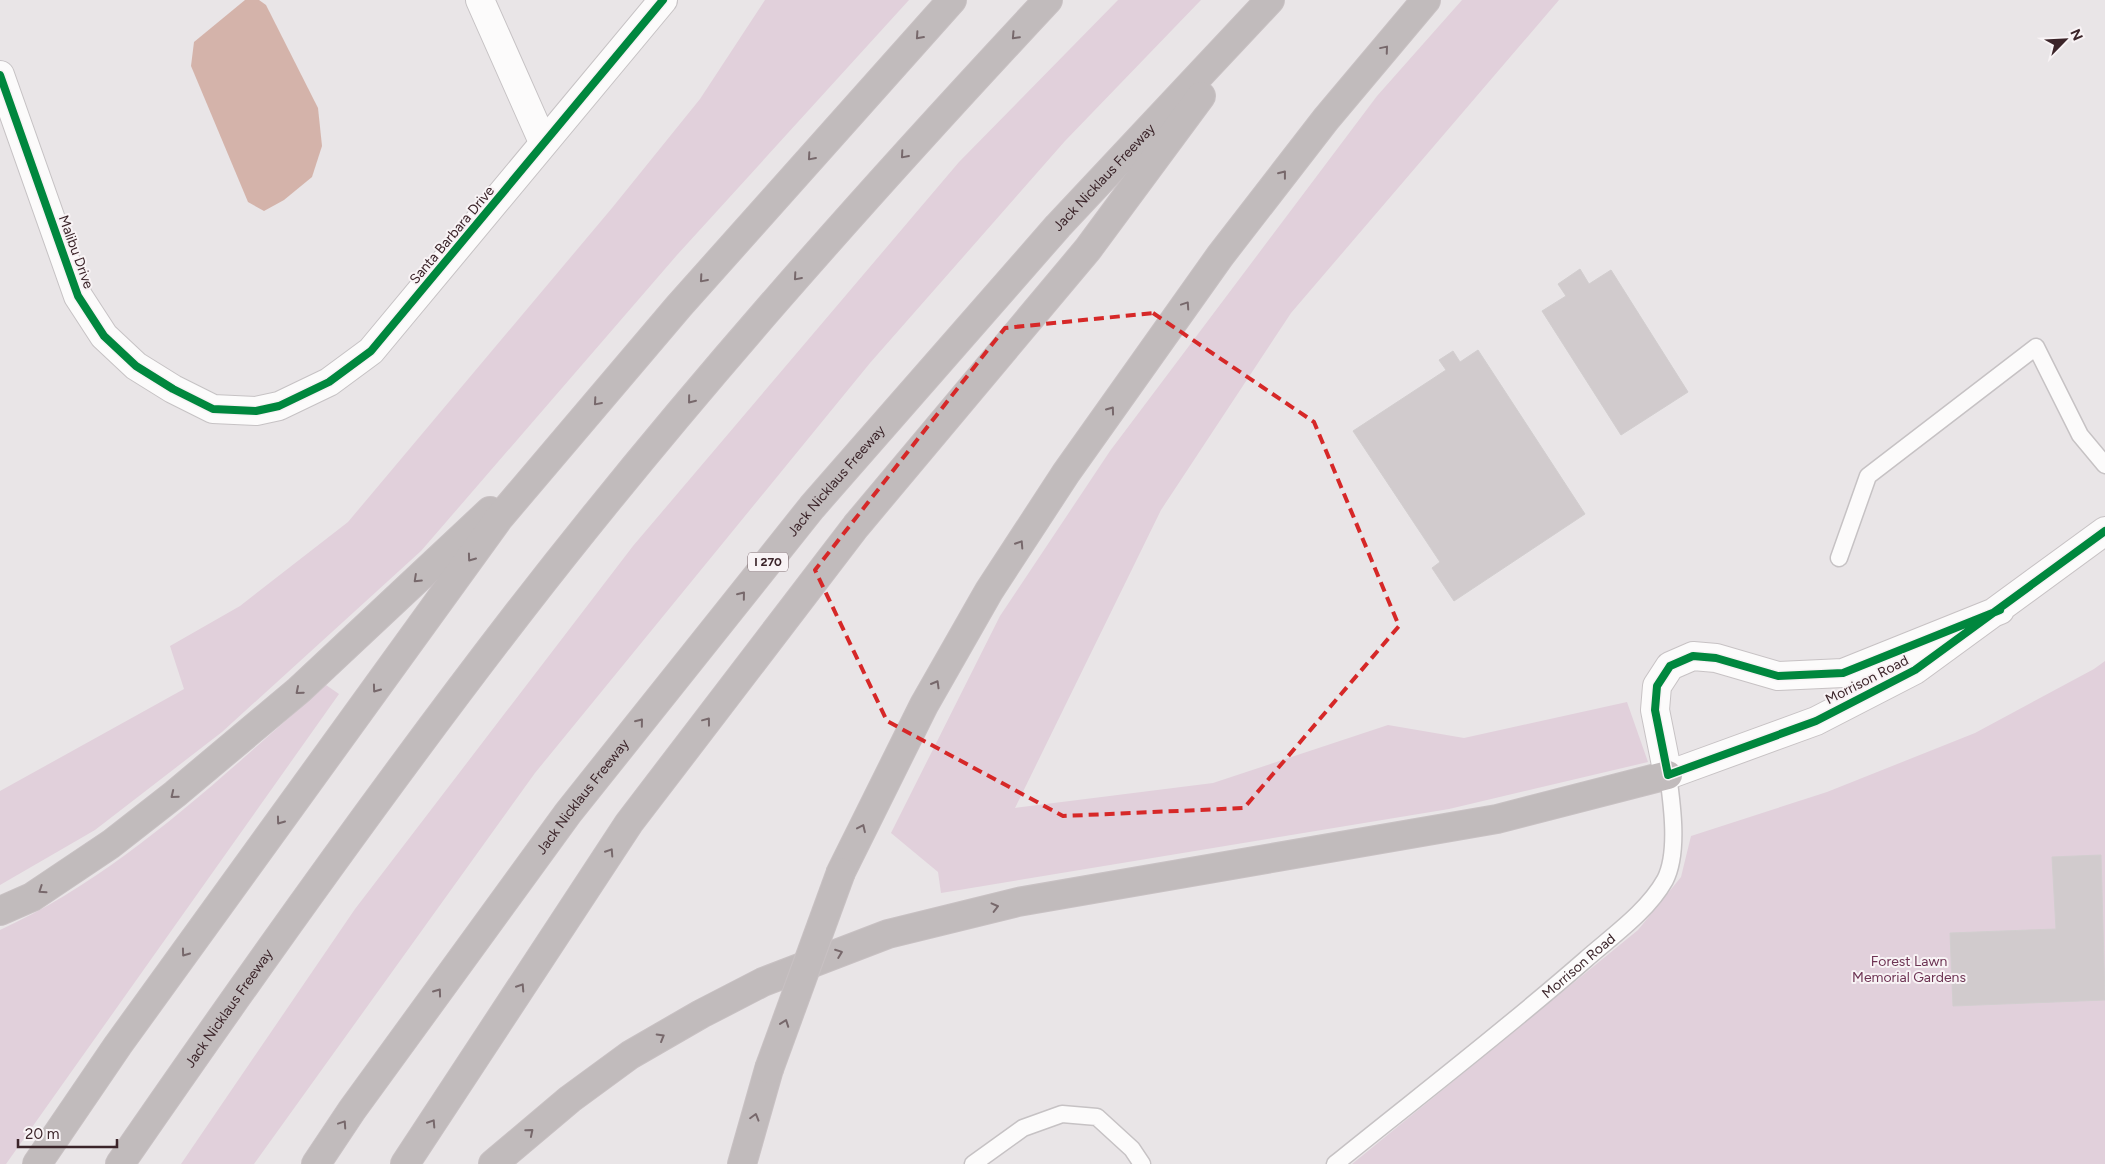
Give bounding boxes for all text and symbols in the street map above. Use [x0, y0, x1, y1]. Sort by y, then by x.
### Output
north arrow [2040, 15, 2090, 65]
text: N [2066, 27, 2086, 43]
one-way arrow [916, 30, 925, 39]
one-way arrow [1011, 30, 1020, 39]
one-way arrow [1380, 45, 1389, 54]
street label: Jack Nicklaus Freeway [1049, 119, 1159, 234]
one-way arrow [901, 149, 910, 158]
one-way arrow [808, 151, 817, 160]
one-way arrow [1277, 171, 1286, 180]
street label: Santa Barbara Drive [406, 182, 498, 288]
street label: Malibu Drive [55, 213, 97, 291]
one-way arrow [794, 271, 803, 280]
one-way arrow [700, 273, 709, 282]
one-way arrow [1180, 301, 1189, 311]
one-way arrow [688, 394, 696, 403]
one-way arrow [594, 396, 603, 405]
one-way arrow [1105, 406, 1114, 416]
street label: Jack Nicklaus Freeway [783, 421, 889, 540]
one-way arrow [1013, 541, 1023, 550]
one-way arrow [468, 552, 477, 562]
road number: I 270 [748, 552, 788, 572]
one-way arrow [414, 573, 423, 582]
one-way arrow [736, 592, 744, 601]
street label: Morrison Road [1823, 652, 1911, 708]
one-way arrow [930, 680, 940, 689]
one-way arrow [372, 684, 382, 693]
one-way arrow [295, 685, 304, 694]
one-way arrow [701, 717, 710, 727]
one-way arrow [635, 719, 643, 728]
street label: Jack Nicklaus Freeway [532, 735, 633, 857]
one-way arrow [171, 789, 180, 797]
one-way arrow [277, 815, 286, 825]
one-way arrow [855, 824, 866, 833]
one-way arrow [604, 848, 613, 857]
one-way arrow [39, 884, 48, 893]
one-way arrow [991, 903, 999, 913]
street label: Morrison Road [1538, 930, 1618, 1002]
street label: Jack Nicklaus Freeway [181, 945, 277, 1071]
one-way arrow [182, 947, 191, 957]
one-way arrow [835, 949, 843, 959]
park label: Forest Lawn Memorial Gardens [1852, 953, 1966, 986]
one-way arrow [515, 984, 524, 993]
one-way arrow [432, 988, 441, 998]
one-way arrow [779, 1019, 789, 1028]
one-way arrow [656, 1033, 665, 1043]
one-way arrow [750, 1113, 760, 1122]
scale bar [18, 1116, 116, 1148]
one-way arrow [337, 1120, 346, 1129]
one-way arrow [426, 1120, 435, 1129]
text: 20 m [25, 1125, 59, 1143]
one-way arrow [524, 1130, 533, 1138]

